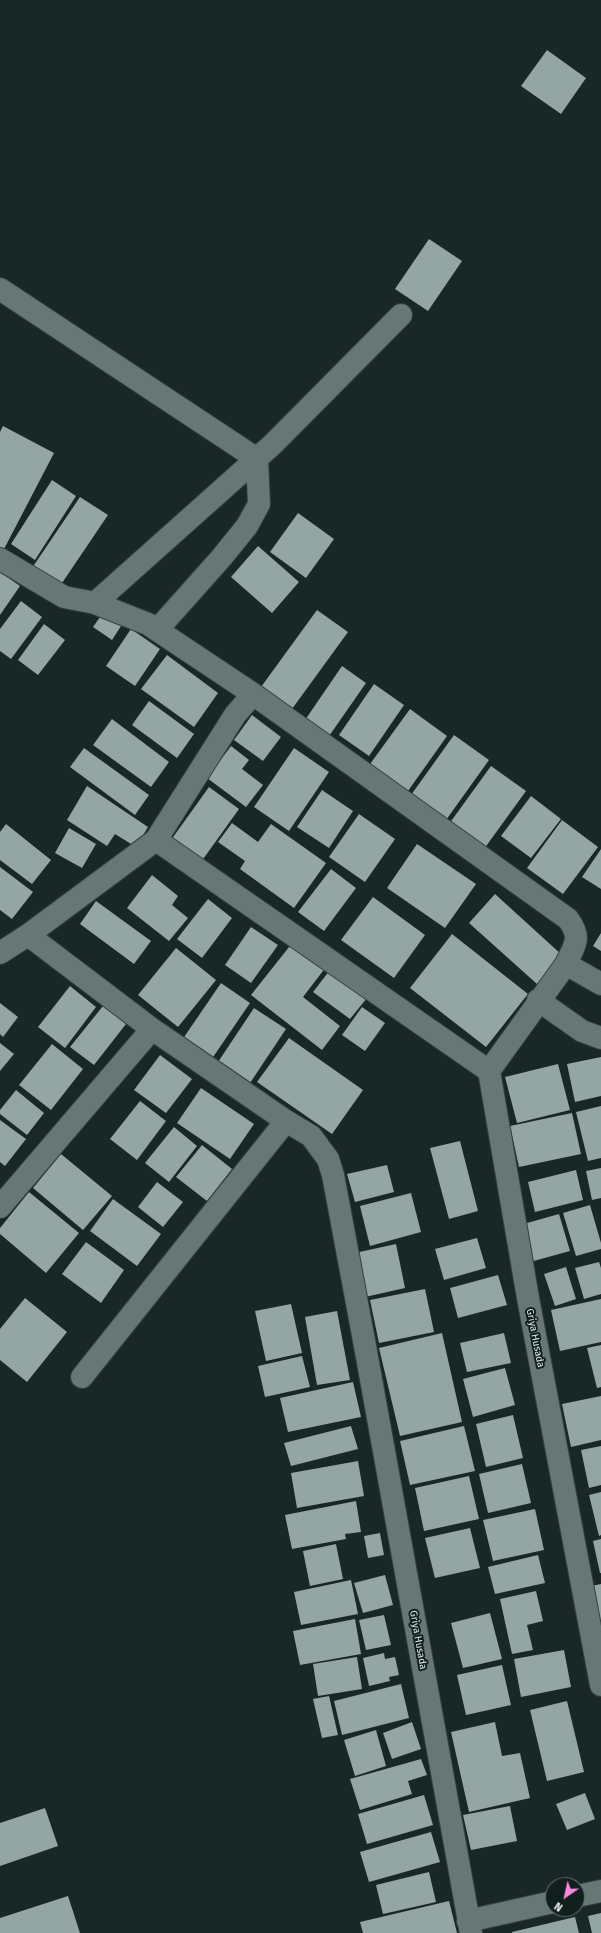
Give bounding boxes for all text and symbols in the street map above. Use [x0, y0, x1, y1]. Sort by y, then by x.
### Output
street label: Griya Husada [523, 1307, 547, 1369]
street label: Griya Husada [407, 1609, 429, 1671]
north arrow [545, 1877, 585, 1917]
text: N [552, 1899, 565, 1914]

